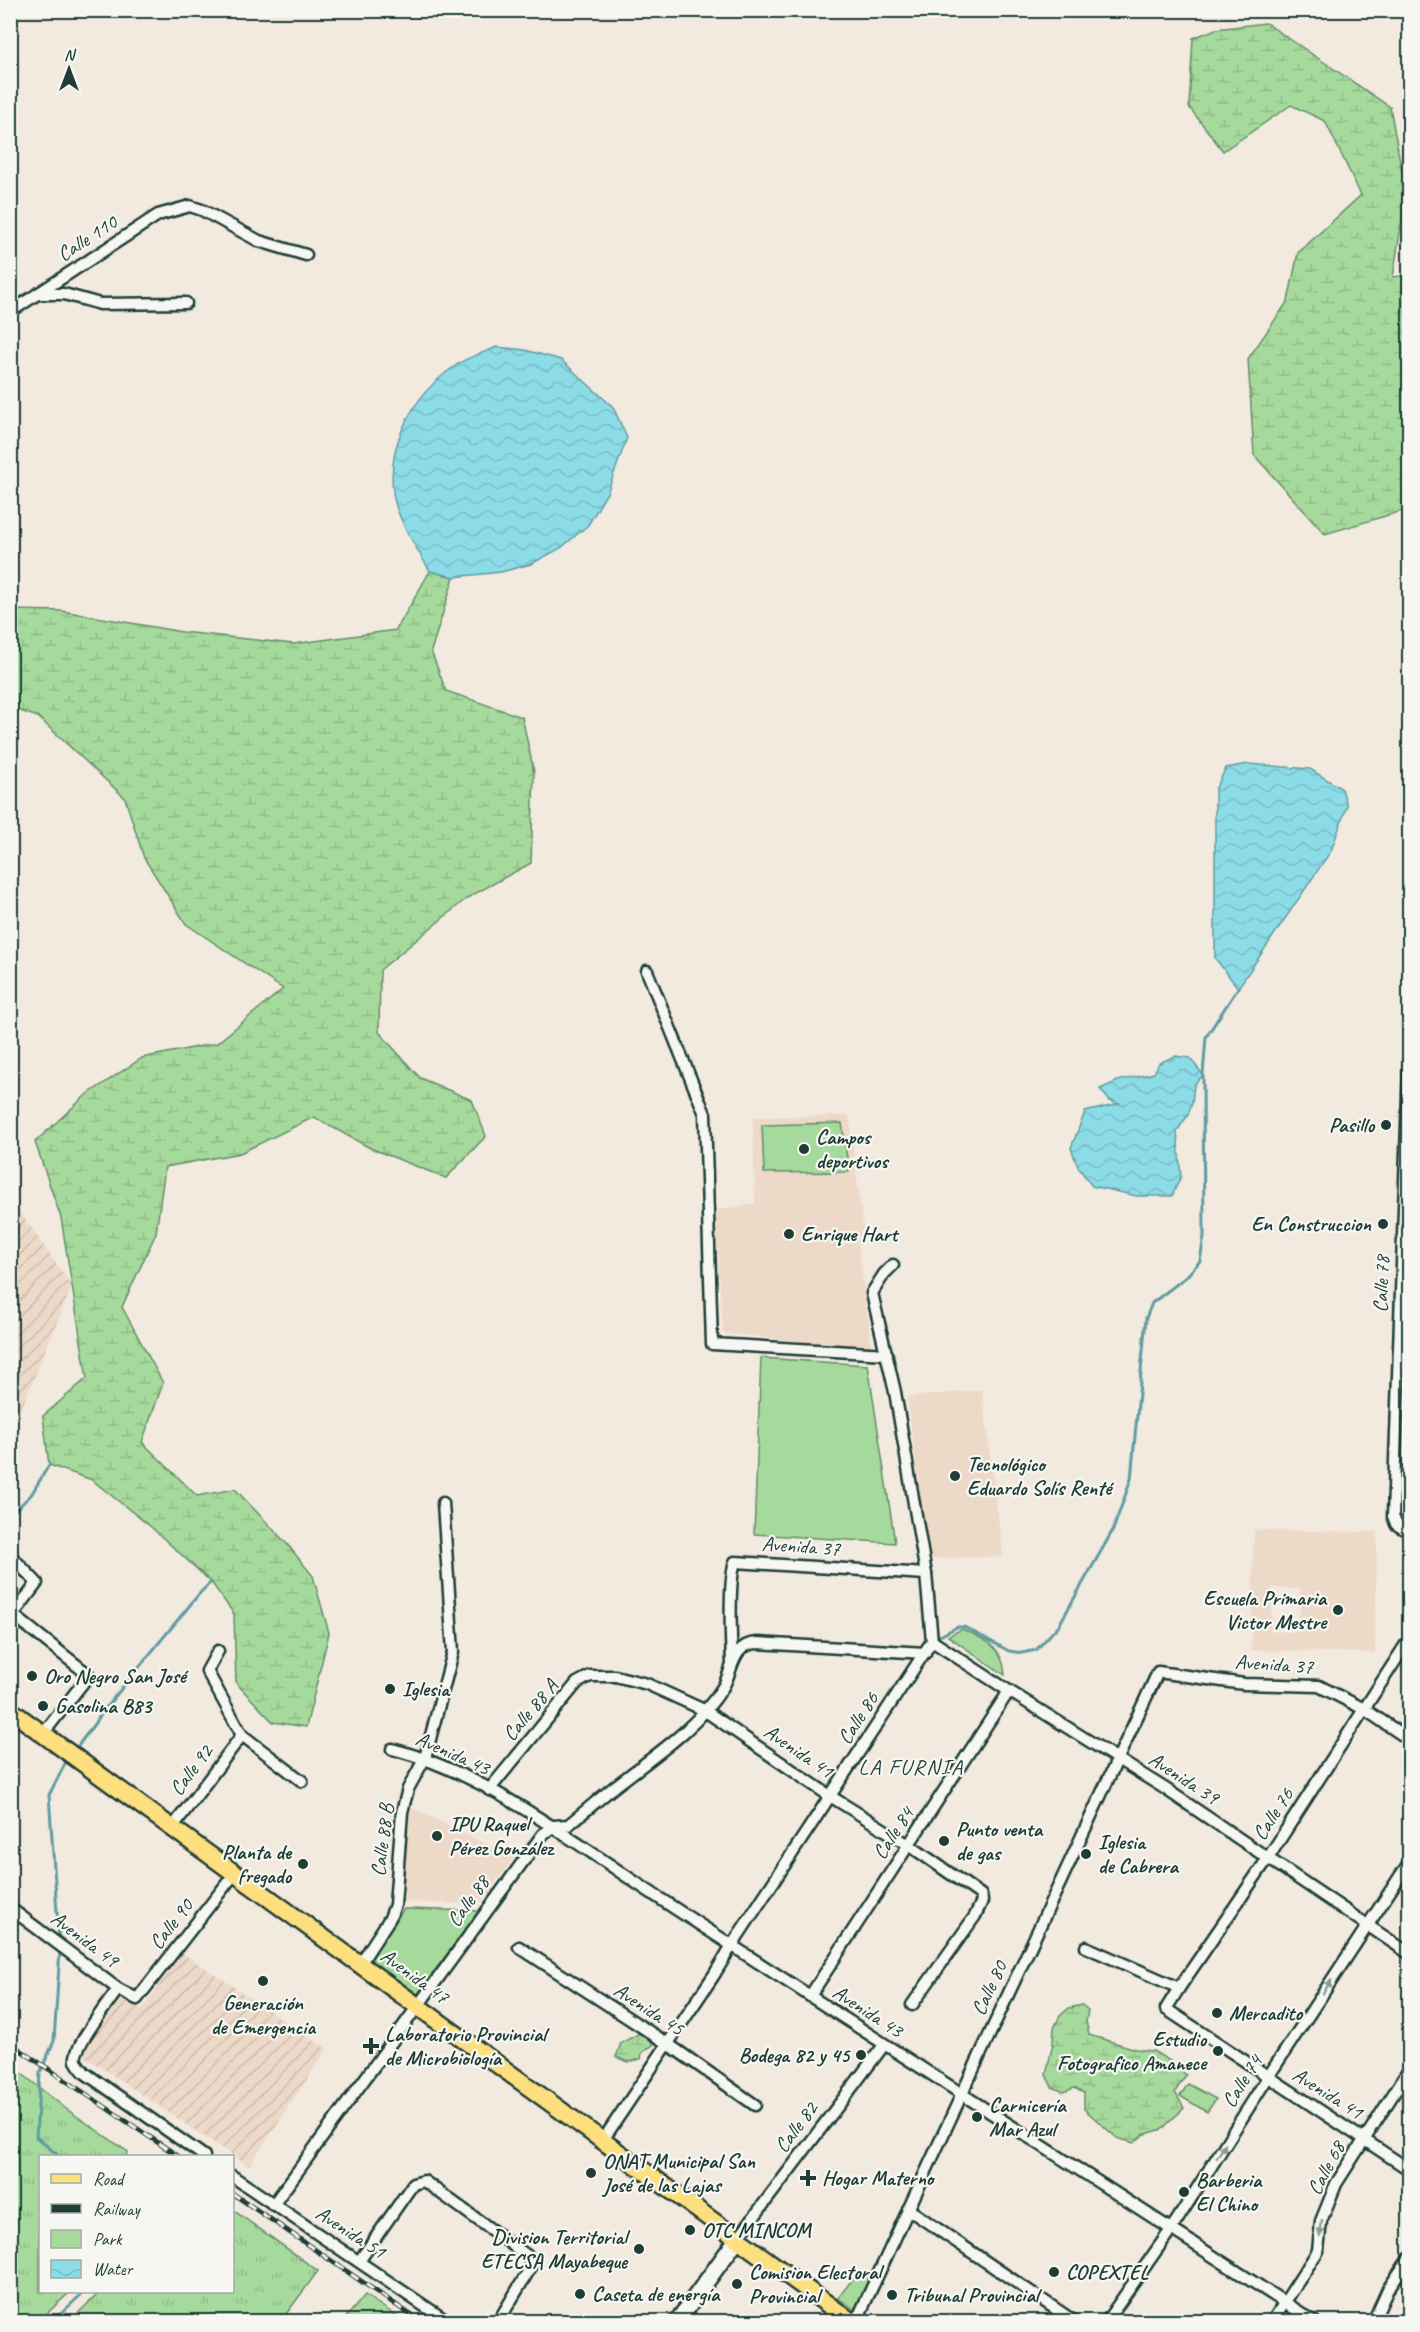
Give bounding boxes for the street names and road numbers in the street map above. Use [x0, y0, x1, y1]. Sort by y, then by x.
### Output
street label: Calle 110 [52, 208, 123, 267]
street label: Calle 78 [1367, 1253, 1395, 1313]
street label: Avenida 37 [761, 1530, 843, 1562]
street label: Avenida 37 [1234, 1648, 1316, 1680]
street label: Calle 88 A [497, 1673, 564, 1746]
street label: Calle 86 [832, 1687, 885, 1749]
street label: Avenida 41 [759, 1718, 840, 1785]
street label: Avenida 43 [412, 1725, 496, 1781]
street label: Calle 92 [163, 1738, 219, 1801]
street label: Avenida 39 [1144, 1746, 1225, 1811]
street label: Calle 76 [1247, 1783, 1300, 1845]
street label: Calle 88 B [365, 1800, 400, 1878]
street label: Calle 84 [867, 1800, 921, 1864]
street label: Calle 88 [441, 1868, 497, 1932]
street label: Calle 90 [143, 1892, 200, 1954]
street label: Avenida 49 [46, 1905, 125, 1974]
street label: Avenida 47 [376, 1942, 456, 2010]
street label: Calle 80 [965, 1955, 1013, 2019]
street label: Avenida 45 [609, 1977, 690, 2042]
street label: Avenida 43 [828, 1979, 909, 2044]
street label: Calle 74 [1216, 2048, 1269, 2112]
street label: Avenida 41 [1288, 2061, 1369, 2126]
street label: Calle 82 [768, 2095, 824, 2158]
street label: Calle 68 [1301, 2134, 1352, 2199]
street label: Avenida 51 [311, 2200, 392, 2265]

